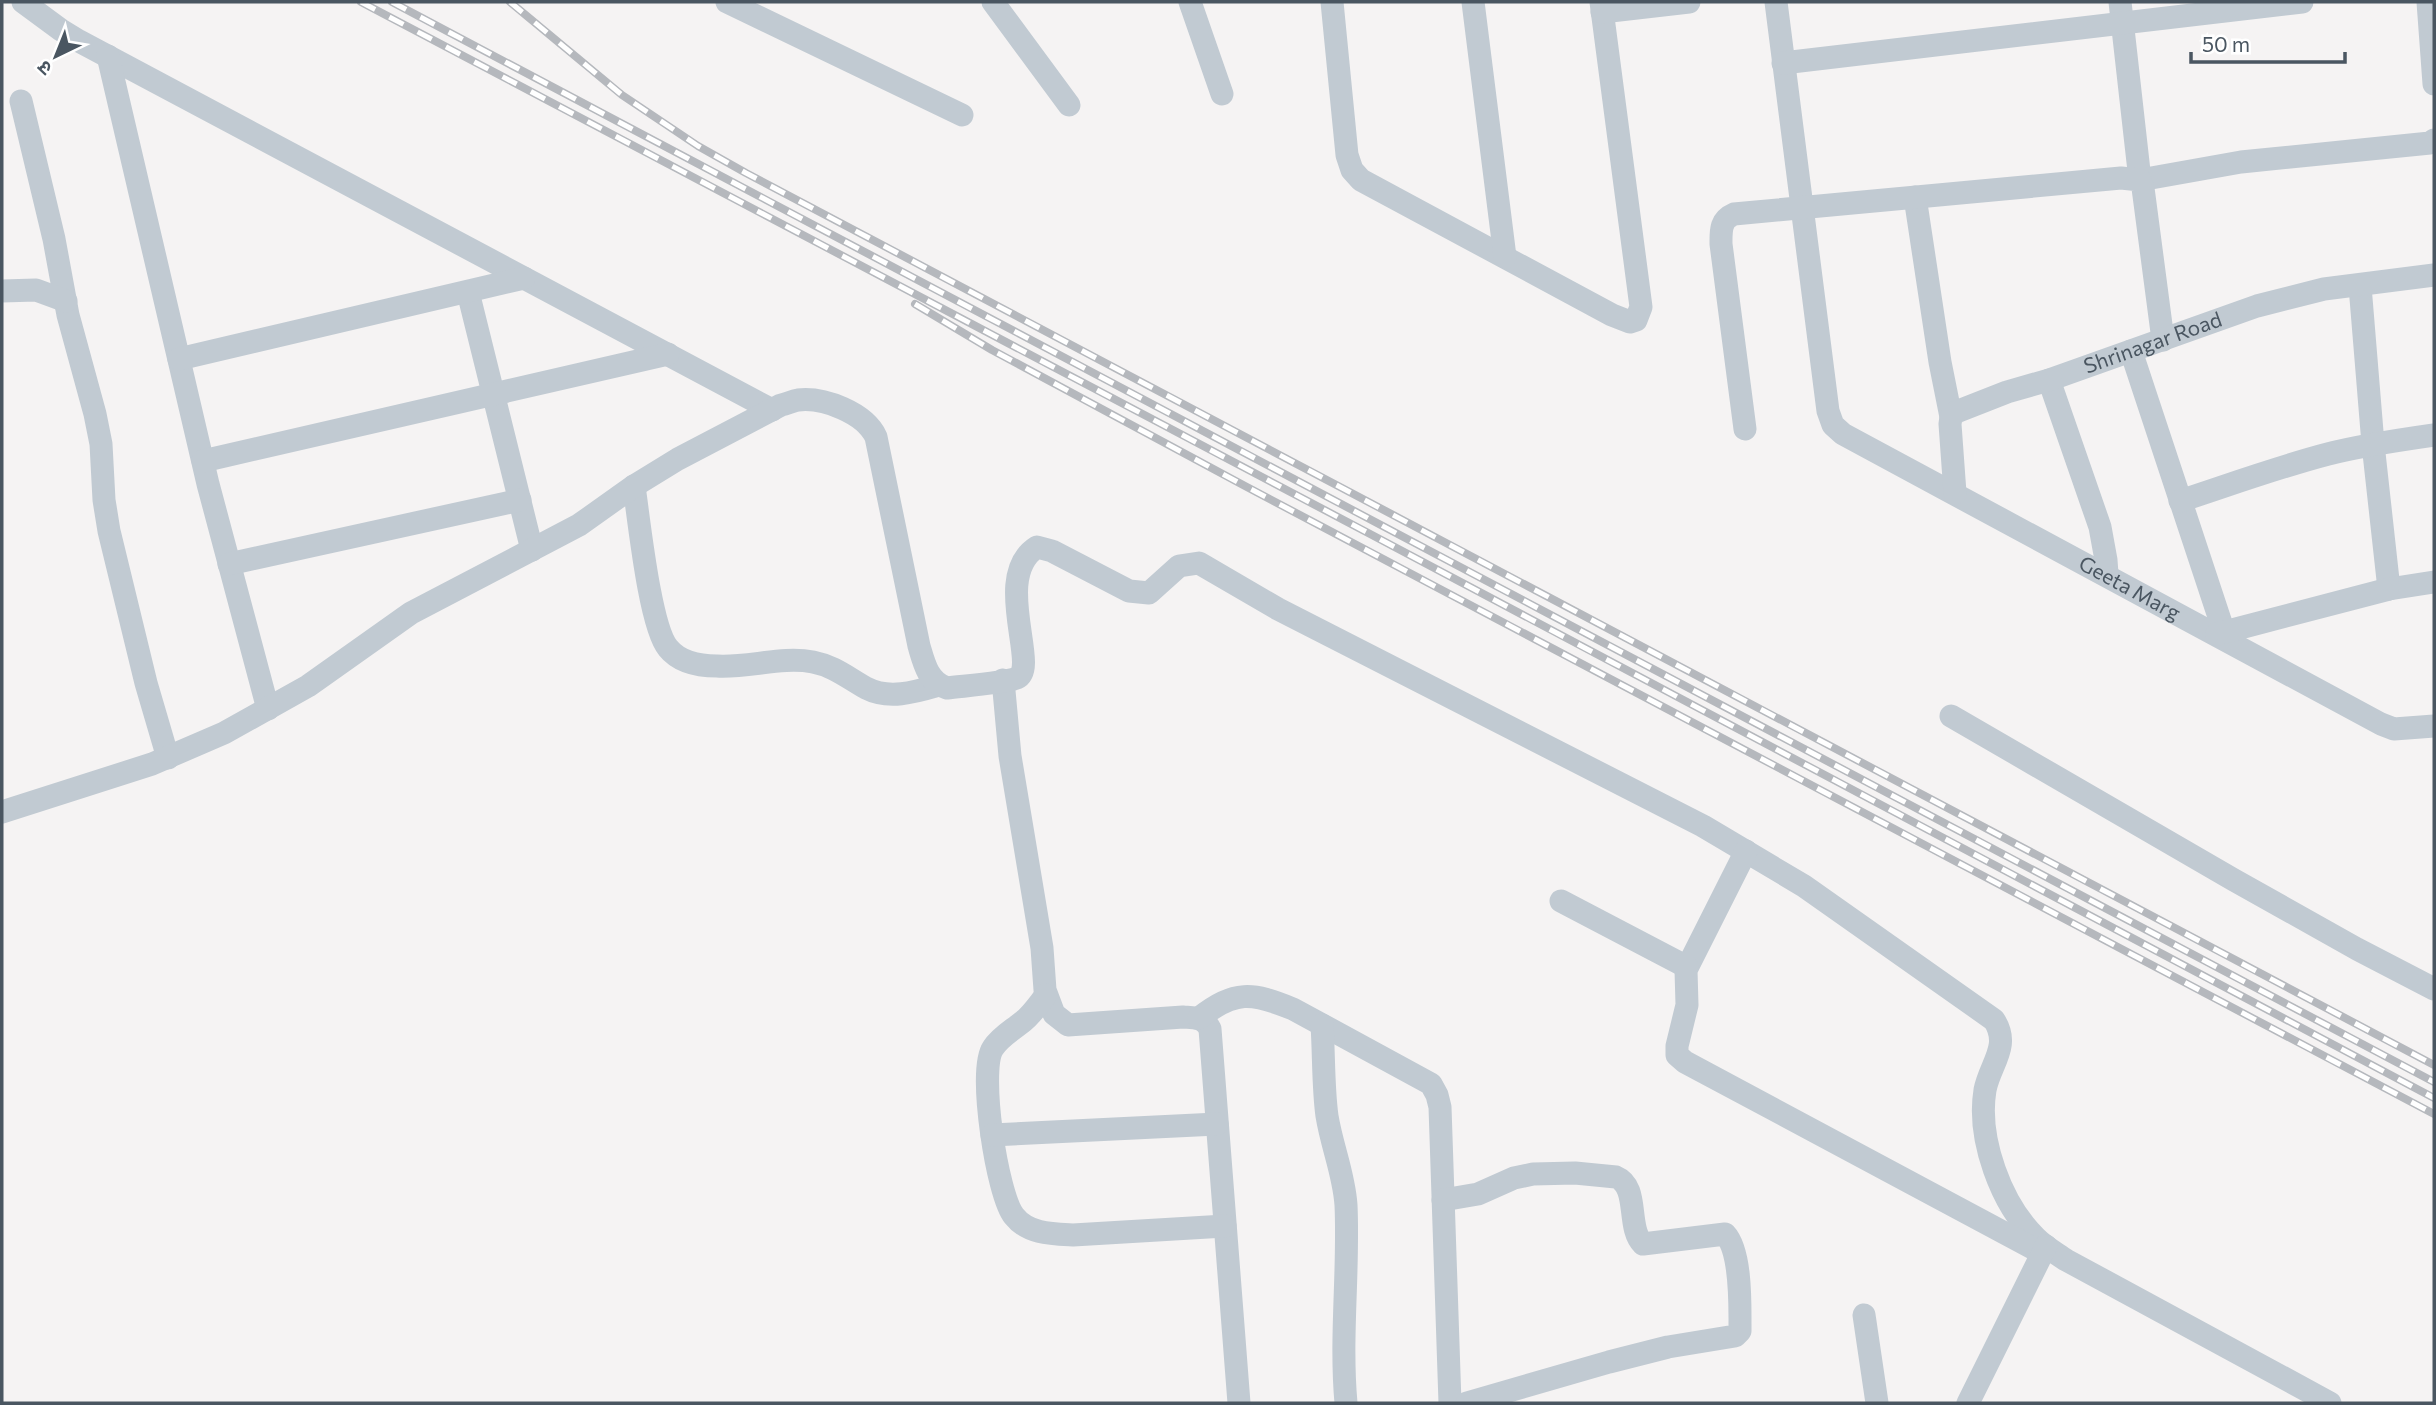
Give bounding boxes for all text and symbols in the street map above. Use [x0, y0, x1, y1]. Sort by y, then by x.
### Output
north arrow [21, 21, 91, 91]
scale bar [2191, 21, 2345, 65]
text: 50 m [2202, 31, 2250, 56]
text: उ [32, 56, 56, 81]
street label: Shrinagar Road [2080, 306, 2225, 378]
street label: Geeta Marg [2075, 550, 2185, 625]

